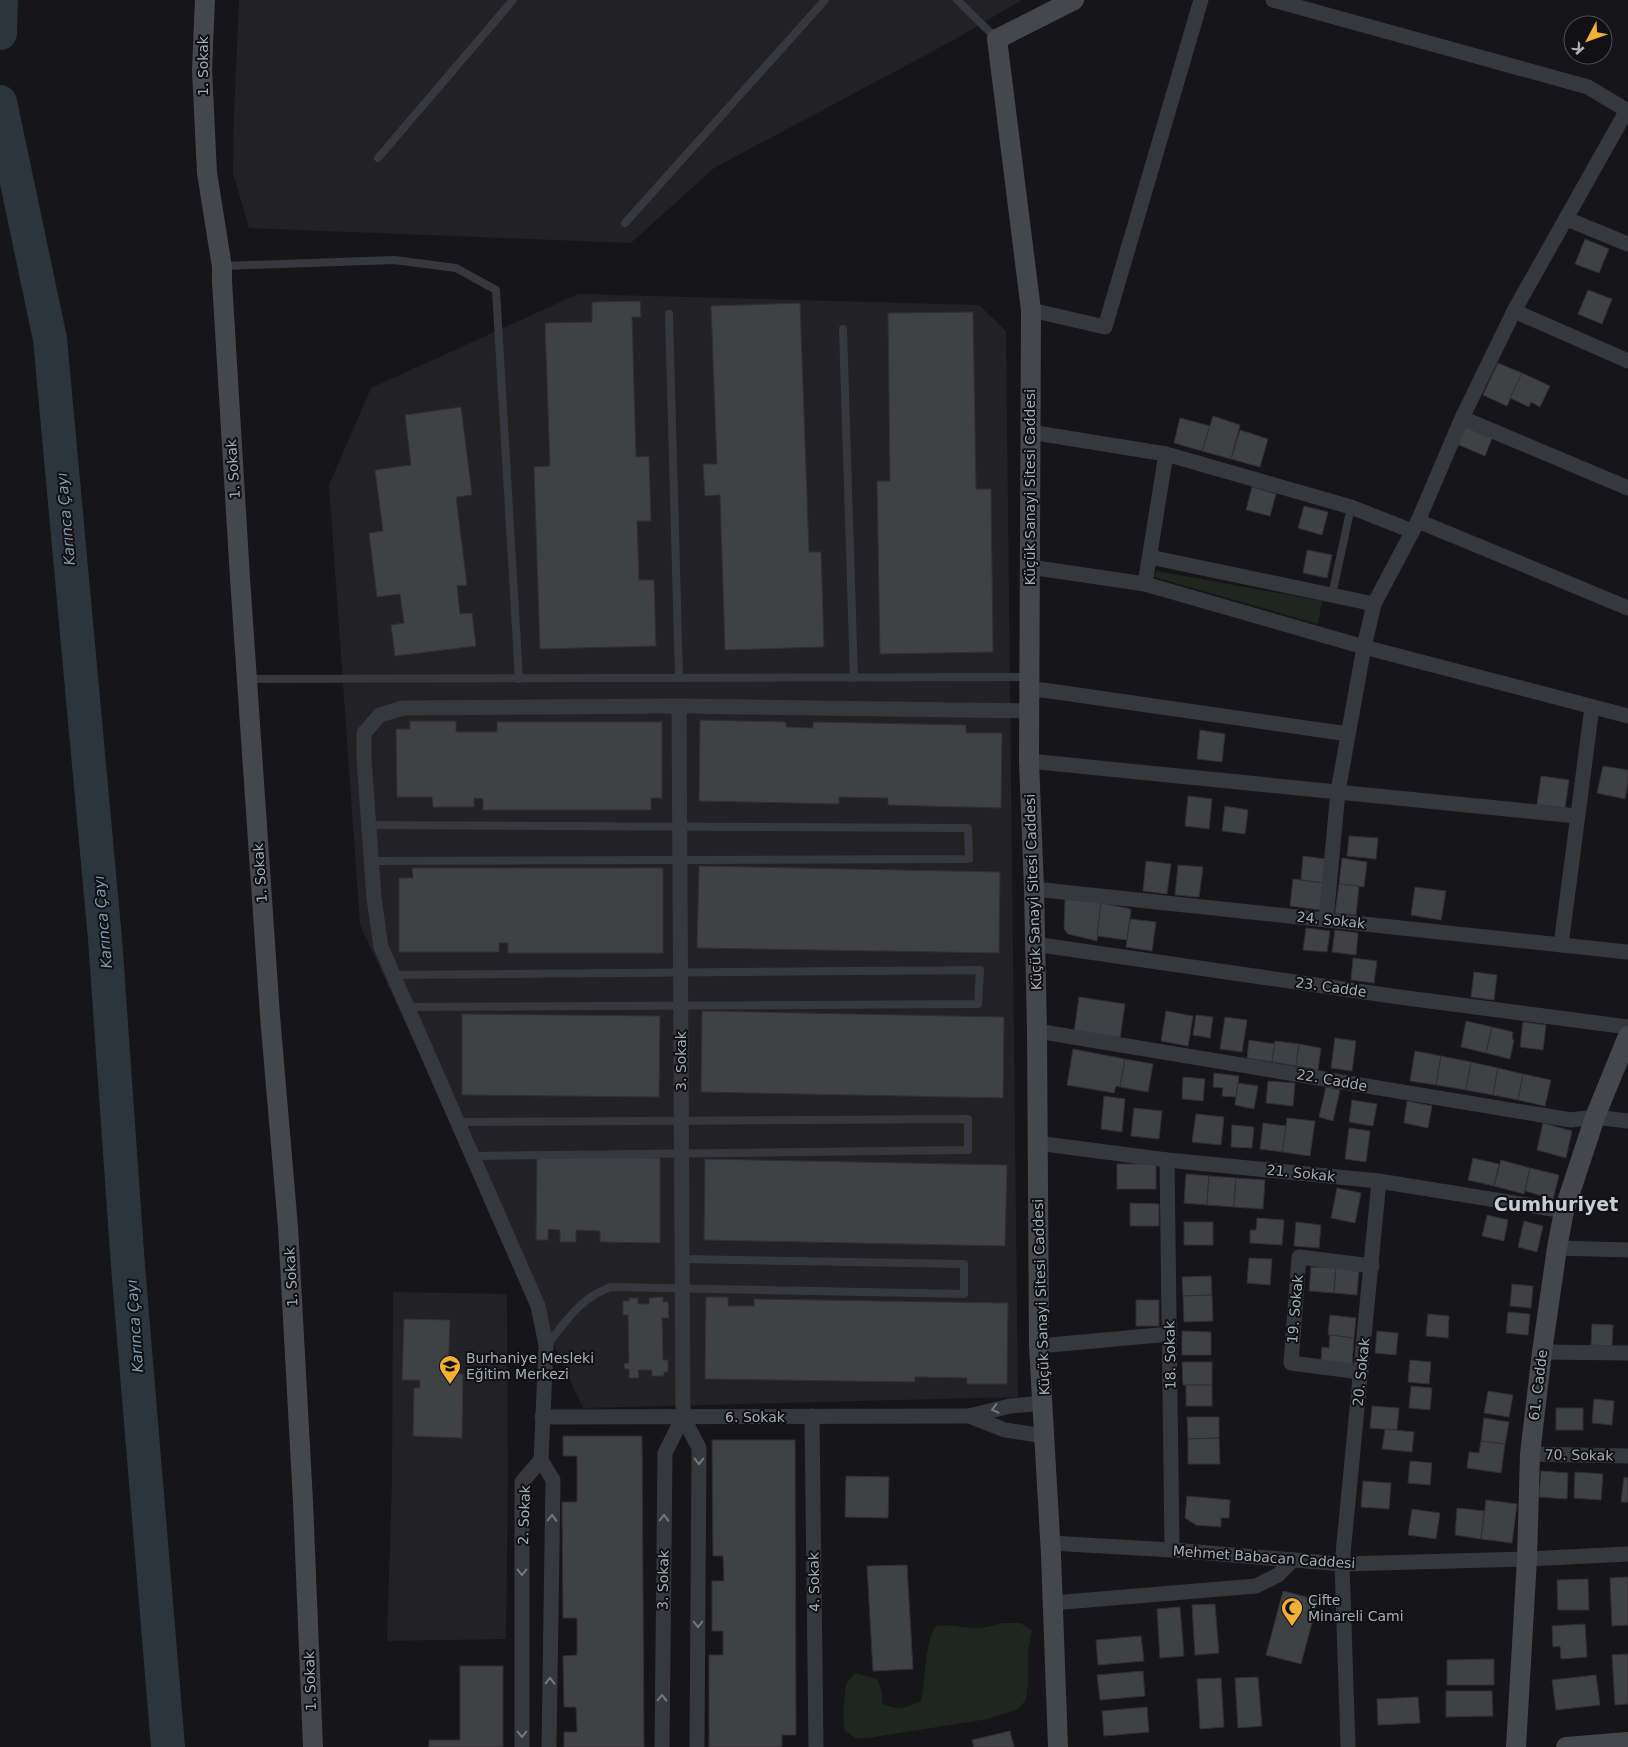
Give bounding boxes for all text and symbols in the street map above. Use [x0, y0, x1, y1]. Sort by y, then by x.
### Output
north arrow [1563, 15, 1613, 65]
street label: 1. Sokak [195, 35, 211, 96]
text: K [1568, 38, 1588, 58]
street label: Küçük Sanayi Sitesi Caddesi [1022, 389, 1038, 585]
street label: 1. Sokak [223, 438, 243, 499]
water label: Karınca Çayı [53, 472, 79, 566]
street label: Küçük Sanayi Sitesi Caddesi [1022, 794, 1044, 990]
street label: 1. Sokak [250, 842, 270, 903]
water label: Karınca Çayı [90, 875, 116, 969]
street label: 24. Sokak [1296, 908, 1367, 932]
street label: 23. Cadde [1295, 974, 1367, 1000]
street label: 3. Sokak [673, 1030, 689, 1091]
street label: 22. Cadde [1295, 1066, 1369, 1094]
street label: 21. Sokak [1266, 1161, 1337, 1185]
district label: Cumhuriyet [1494, 1193, 1618, 1215]
street label: Küçük Sanayi Sitesi Caddesi [1030, 1199, 1052, 1395]
street label: 1. Sokak [281, 1246, 301, 1307]
street label: 19. Sokak [1284, 1273, 1306, 1344]
water label: Karınca Çayı [123, 1279, 147, 1373]
street label: 18. Sokak [1161, 1320, 1179, 1389]
street label: 20. Sokak [1349, 1336, 1373, 1407]
street label: 61. Cadde [1526, 1349, 1550, 1421]
place label: Burhaniye Mesleki Eğitim Merkezi [466, 1350, 594, 1382]
school or university icon: Burhaniye Mesleki Eğitim Merkezi [438, 1354, 462, 1385]
one-way arrow [992, 1404, 1000, 1414]
street label: 6. Sokak [725, 1409, 786, 1425]
street label: 70. Sokak [1545, 1446, 1614, 1464]
one-way arrow [694, 1458, 704, 1466]
street label: 2. Sokak [515, 1484, 533, 1545]
one-way arrow [547, 1514, 557, 1522]
one-way arrow [659, 1514, 669, 1522]
street label: Mehmet Babacan Caddesi [1172, 1543, 1356, 1571]
street label: 3. Sokak [654, 1549, 672, 1610]
street label: 4. Sokak [805, 1551, 823, 1612]
one-way arrow [517, 1568, 527, 1576]
place label: Çifte Minareli Cami [1308, 1592, 1404, 1624]
mosque icon: Çifte Minareli Cami [1280, 1596, 1304, 1627]
one-way arrow [693, 1620, 703, 1628]
street label: 1. Sokak [301, 1650, 319, 1711]
one-way arrow [545, 1677, 555, 1684]
one-way arrow [657, 1694, 667, 1702]
one-way arrow [517, 1731, 527, 1739]

